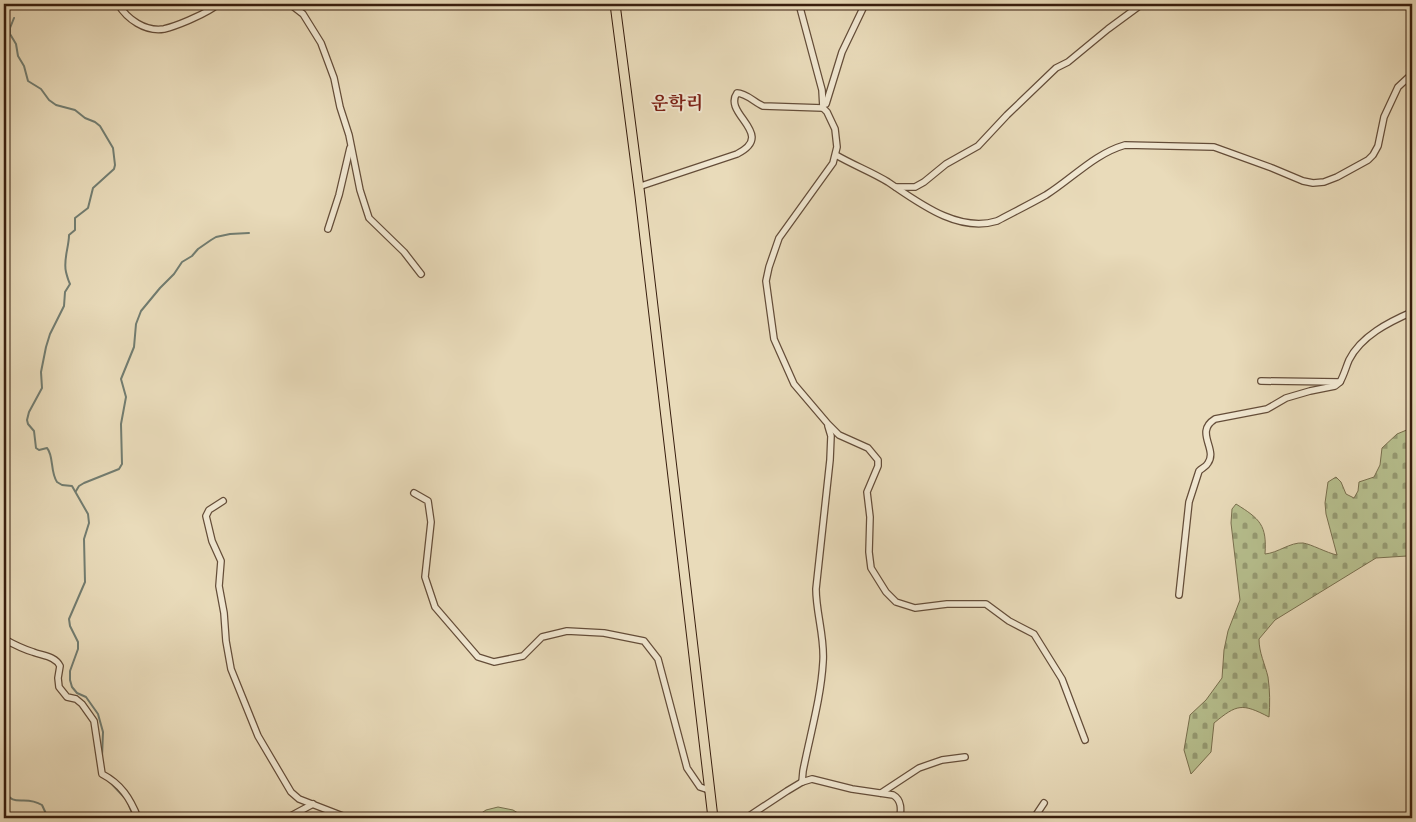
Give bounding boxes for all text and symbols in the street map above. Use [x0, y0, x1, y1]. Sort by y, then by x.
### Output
district label: 운학리 [651, 92, 703, 114]

